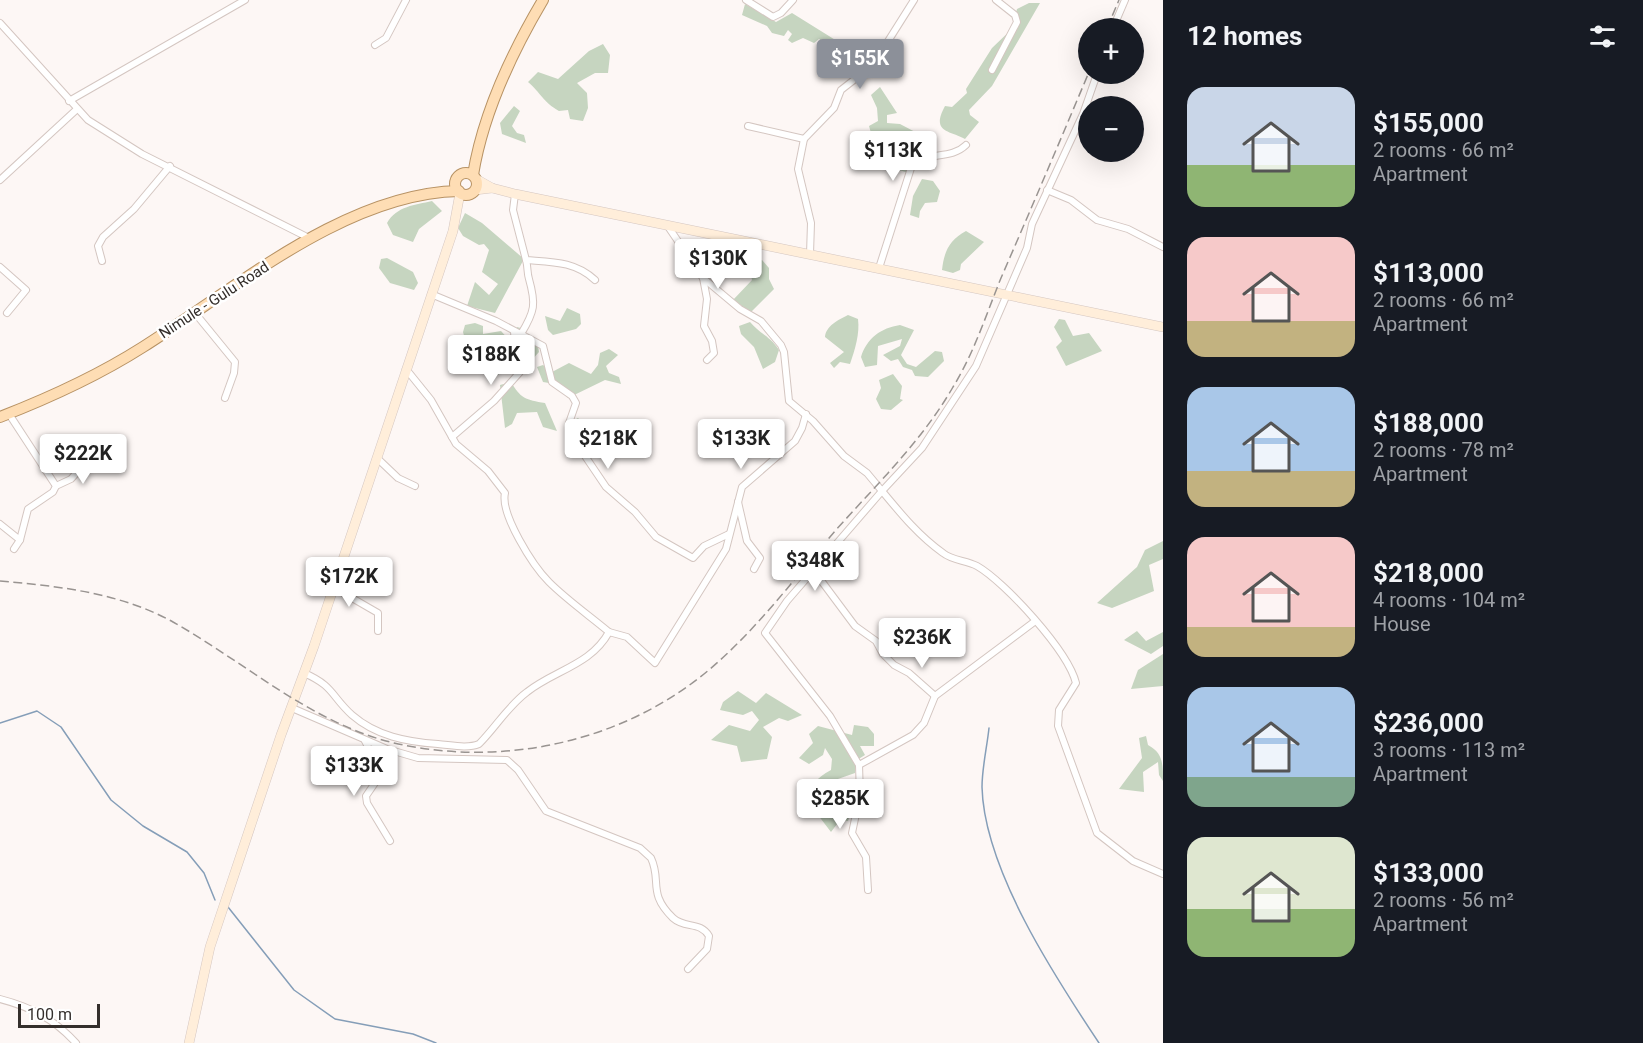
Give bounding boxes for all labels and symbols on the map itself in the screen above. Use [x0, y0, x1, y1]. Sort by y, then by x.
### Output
pin: $155K [818, 39, 902, 90]
pin: $113K [851, 131, 935, 182]
pin: $130K [676, 239, 760, 290]
street label: Nimule - Gulu Road [156, 258, 272, 342]
pin: $188K [449, 335, 533, 386]
pin: $218K [566, 419, 650, 470]
pin: $133K [699, 419, 783, 470]
pin: $222K [41, 434, 125, 485]
pin: $348K [773, 541, 857, 592]
pin: $172K [307, 557, 391, 608]
pin: $236K [880, 618, 964, 669]
pin: $133K [312, 746, 396, 797]
pin: $285K [798, 779, 882, 830]
scale bar [18, 1001, 100, 1028]

